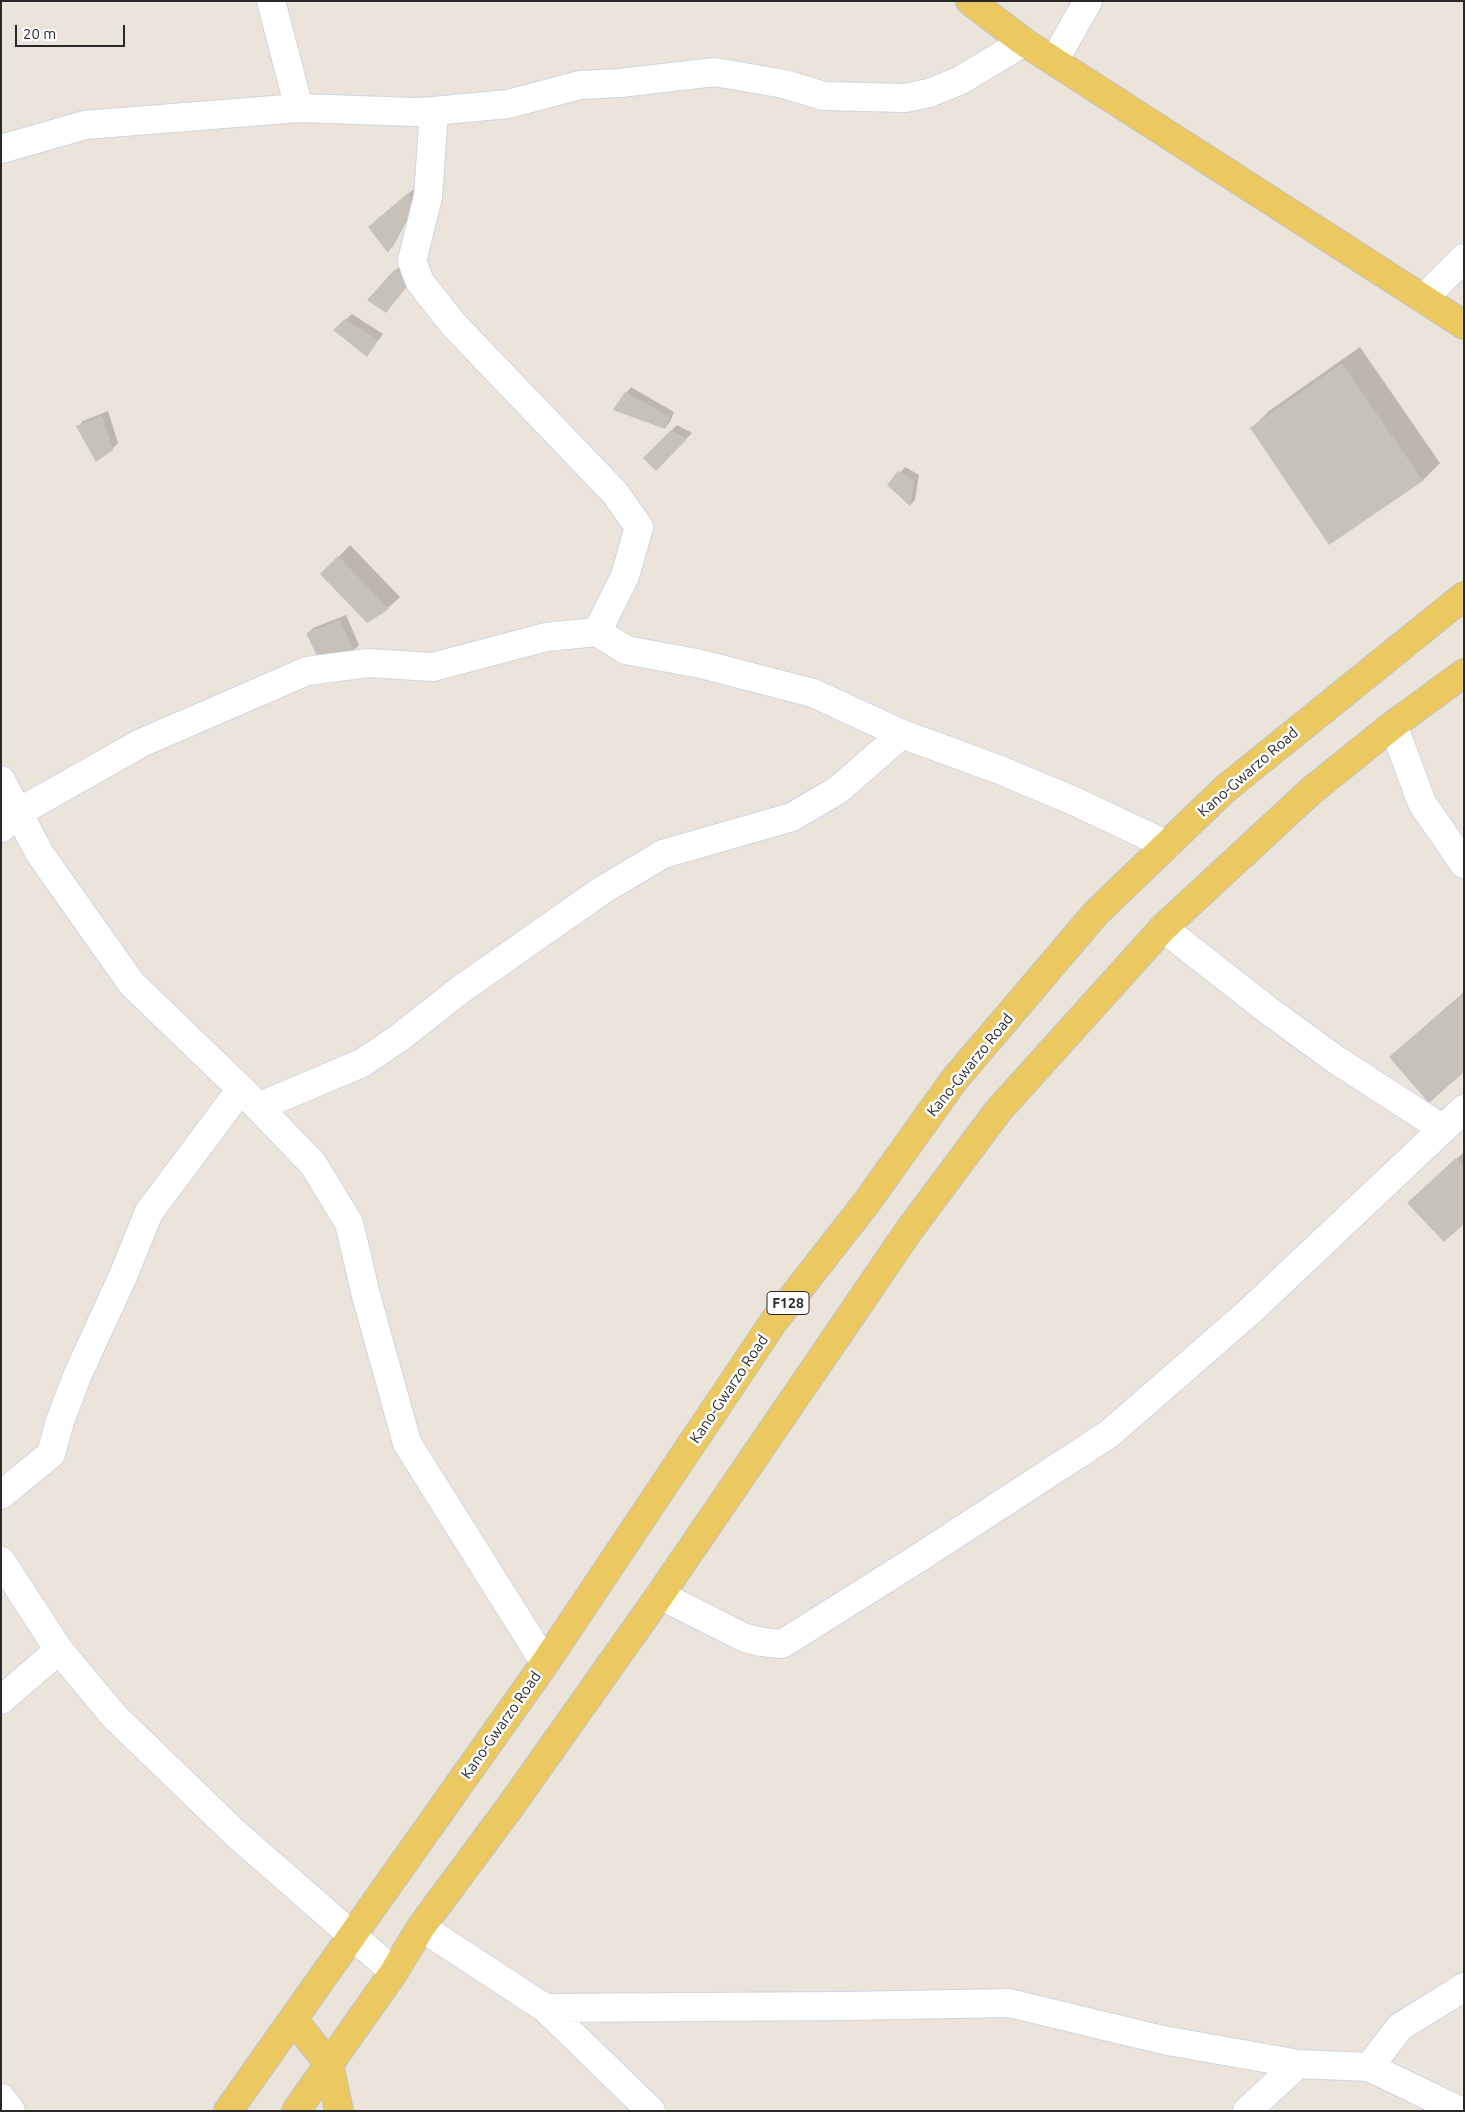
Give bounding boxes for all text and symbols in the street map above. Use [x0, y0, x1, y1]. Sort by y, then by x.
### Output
scale bar [18, 15, 128, 47]
text: 20 m [23, 25, 56, 42]
street label: Kano-Gwarzo Road [1194, 724, 1302, 820]
street label: Kano-Gwarzo Road [923, 1010, 1017, 1120]
road number: F128 [767, 1292, 809, 1315]
street label: Kano-Gwarzo Road [686, 1331, 772, 1447]
street label: Kano-Gwarzo Road [457, 1668, 545, 1782]

